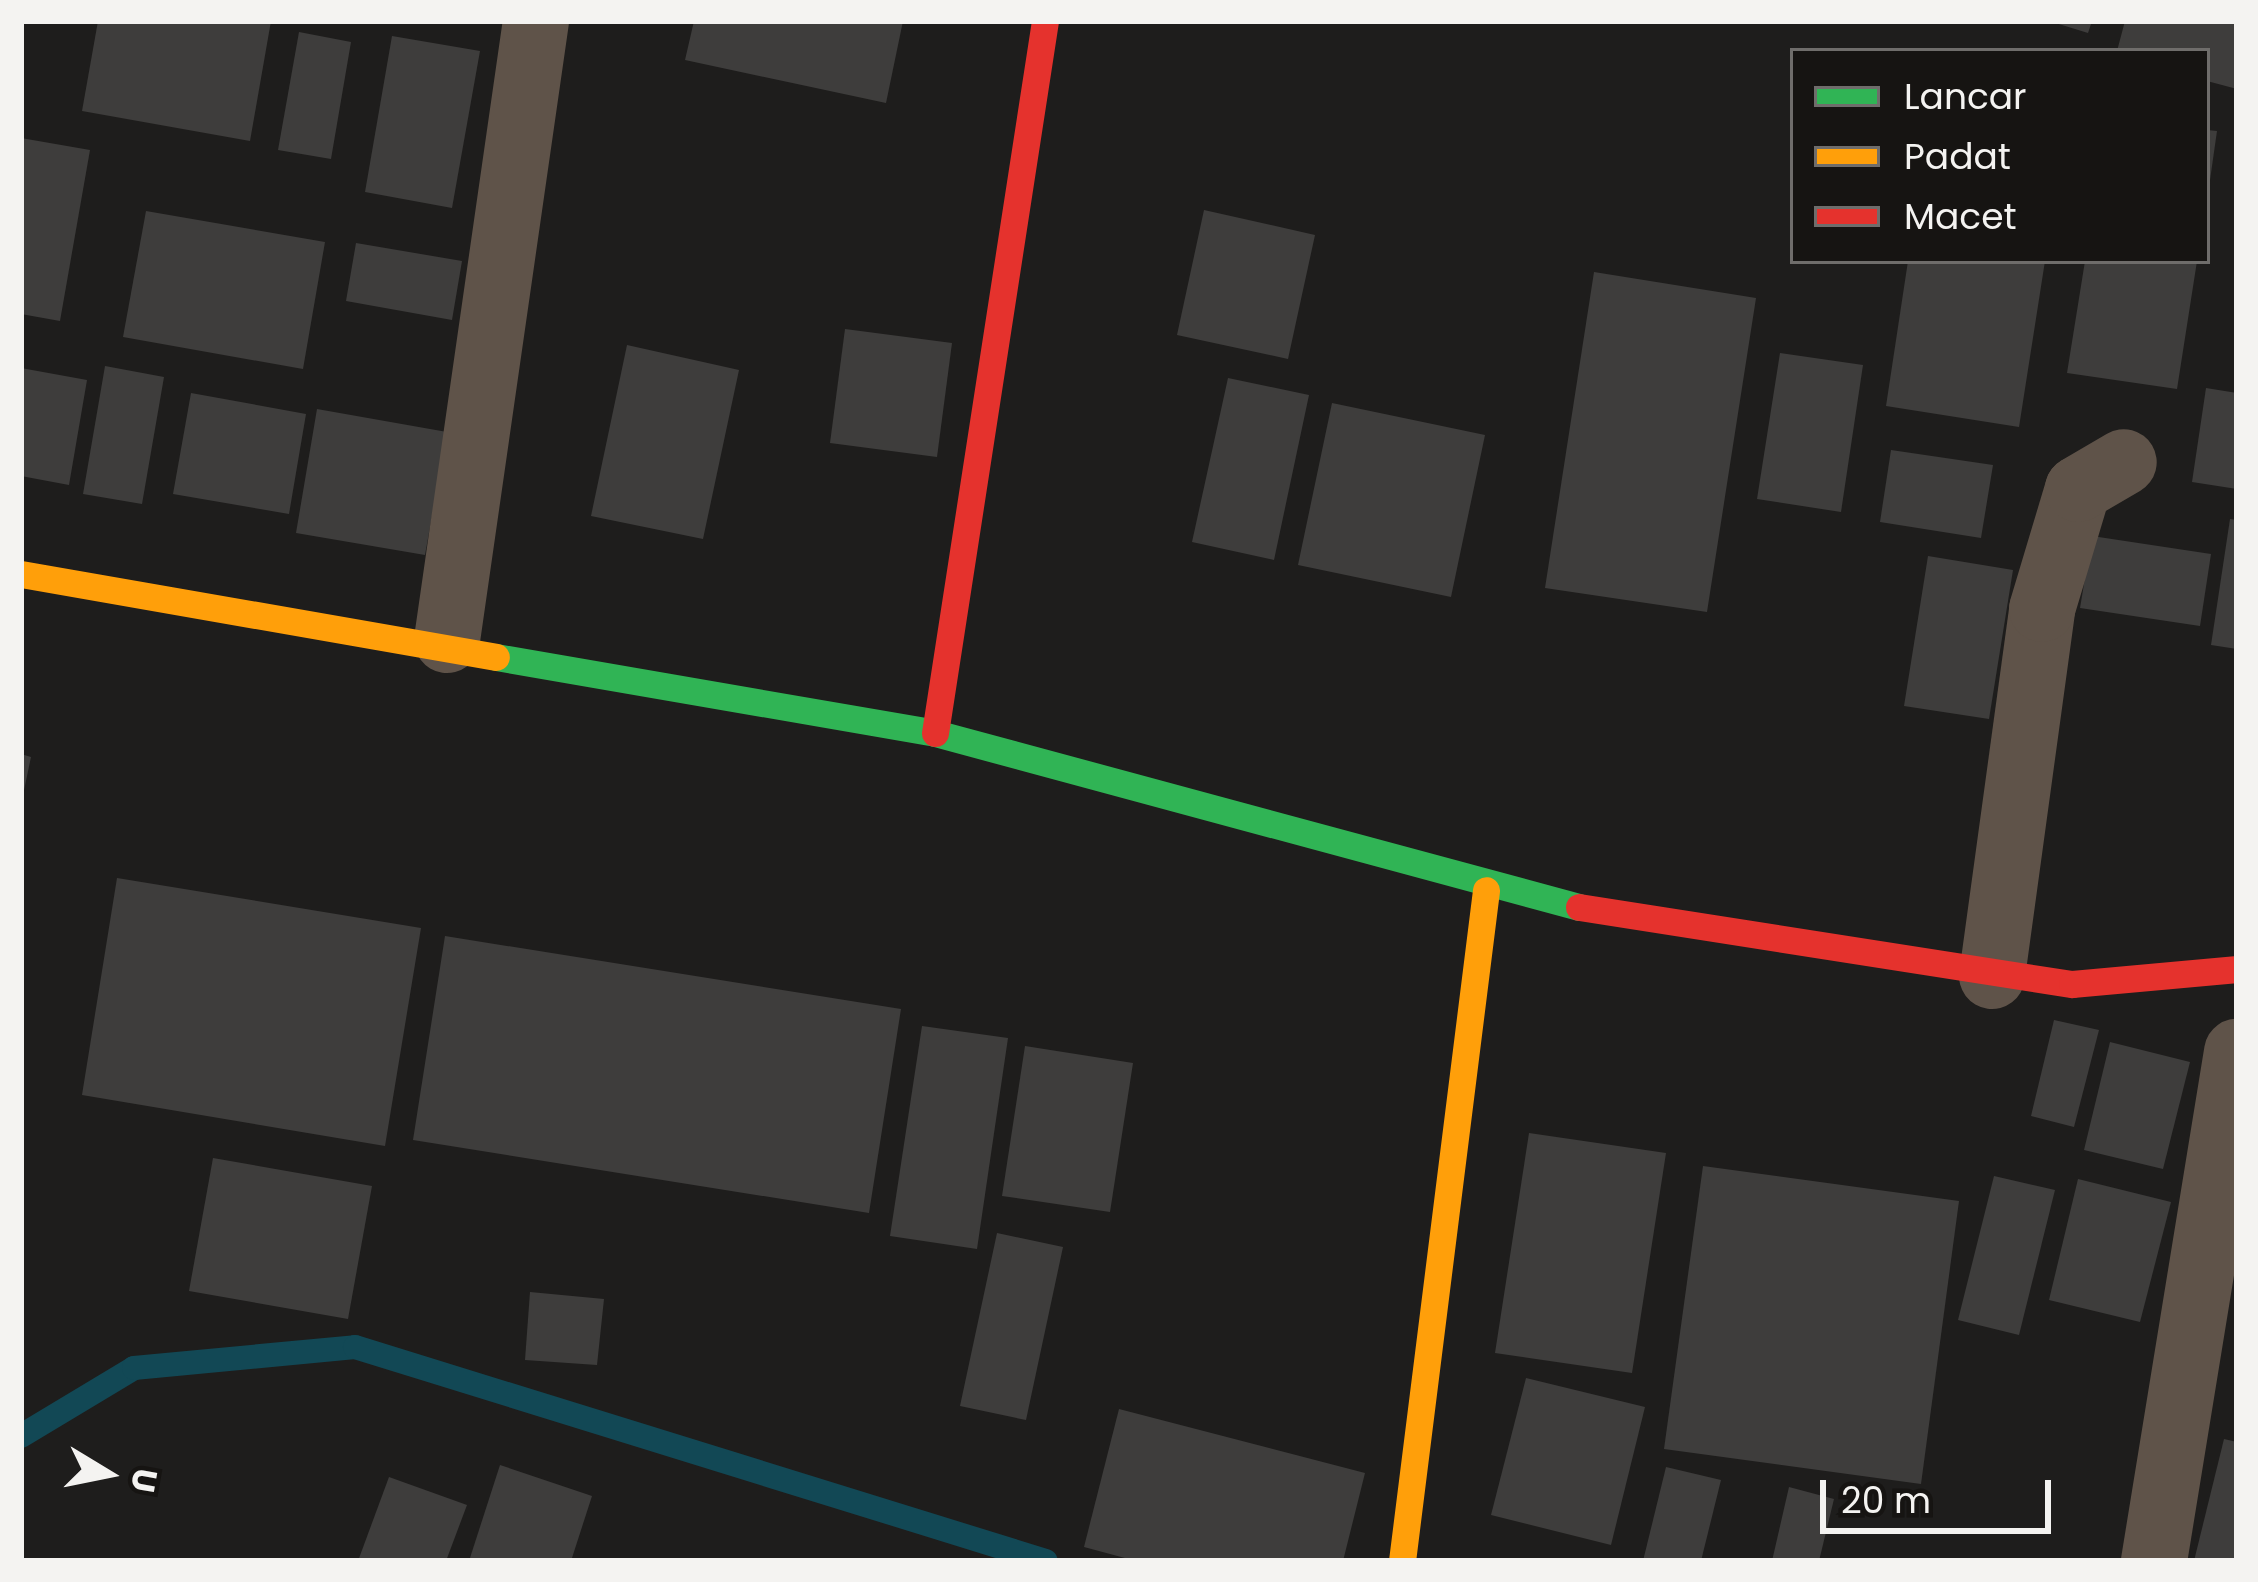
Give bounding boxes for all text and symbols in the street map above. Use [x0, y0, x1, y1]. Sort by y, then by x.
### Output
legend [1790, 48, 2210, 264]
text: Lancar [1904, 71, 2027, 122]
text: Padat [1904, 131, 2011, 182]
text: Macet [1904, 191, 2017, 242]
north arrow [48, 1414, 168, 1534]
scale bar [1826, 1456, 2057, 1530]
text: U [119, 1465, 169, 1496]
text: 20 m [1841, 1475, 1931, 1526]

